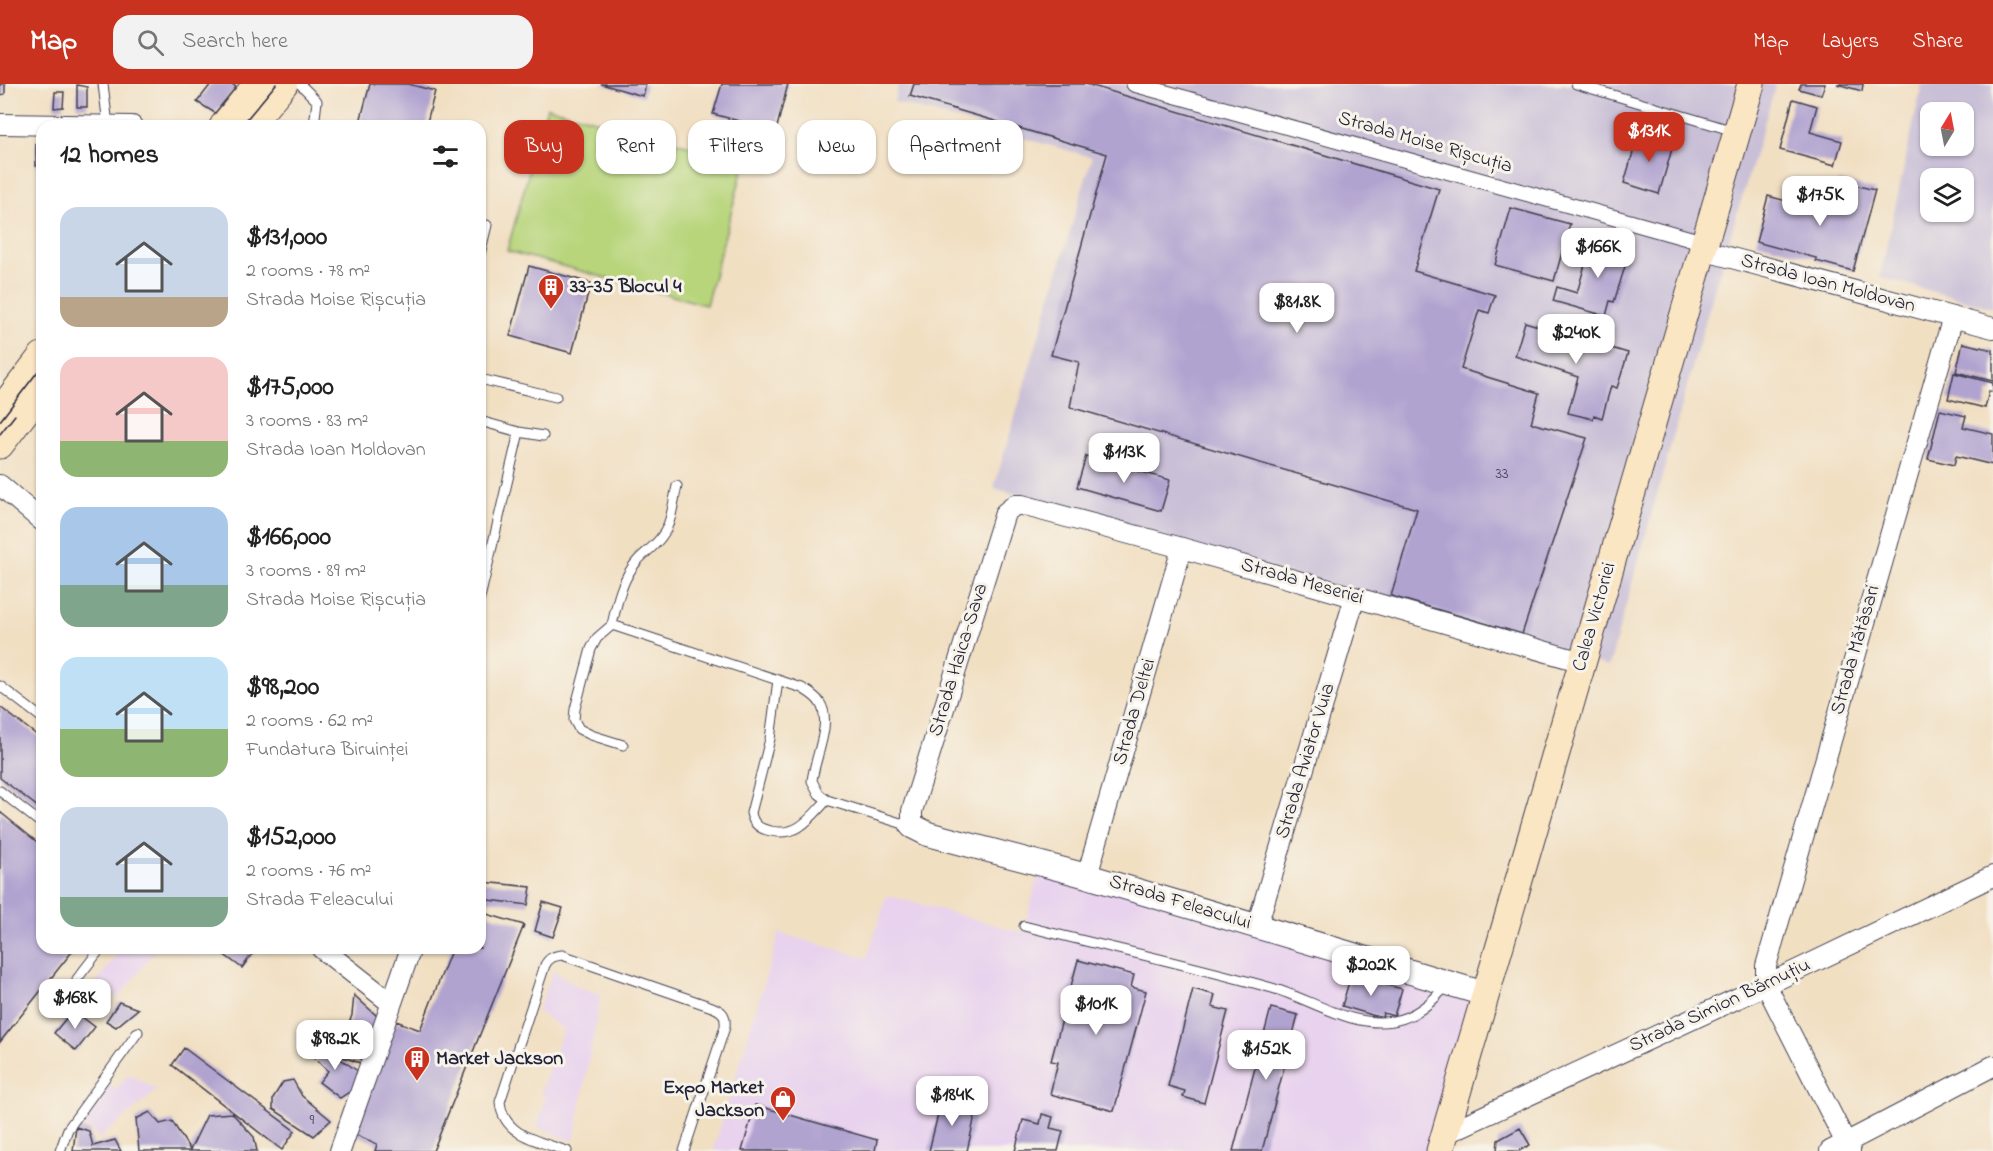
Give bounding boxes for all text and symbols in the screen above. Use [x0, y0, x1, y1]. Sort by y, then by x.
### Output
search box [113, 15, 533, 69]
text: Map [30, 22, 77, 63]
icon: search [134, 26, 167, 59]
text: Search here [182, 26, 288, 58]
text: Map [1753, 27, 1789, 57]
text: Layers [1822, 27, 1879, 57]
text: Share [1912, 27, 1963, 57]
north arrow [1920, 102, 1974, 156]
map controls [1920, 102, 1974, 222]
street label: Strada Moise Rișcuția [1334, 104, 1516, 182]
pin: $131K [1607, 112, 1691, 163]
text: $131K [1628, 117, 1670, 146]
chip: Buy [504, 120, 584, 174]
chip: Rent [596, 120, 676, 174]
chip: Filters [688, 120, 785, 174]
chip: New [797, 120, 876, 174]
chip: Apartment [888, 120, 1023, 174]
text: 12 homes [60, 137, 159, 175]
icon: filters [429, 140, 462, 173]
button: layers [1920, 168, 1974, 222]
pin: $175K [1778, 176, 1862, 227]
text: $175K [1796, 181, 1844, 210]
text: $131,000 [246, 219, 327, 257]
pin: $166K [1556, 228, 1640, 279]
icon: home [108, 231, 180, 303]
text: $166K [1575, 233, 1621, 262]
street label: Strada Ioan Moldovan [1737, 247, 1919, 321]
text: 2 rooms · 78 m² [246, 257, 370, 286]
building icon: 33-35 Blocul 4 [536, 272, 566, 310]
place label: 33-35 Blocul 4 [569, 273, 682, 302]
pin: $81.8K [1248, 283, 1346, 334]
text: Strada Moise Rișcuția [246, 286, 426, 315]
text: $81.8K [1273, 288, 1321, 317]
pin: $240K [1534, 314, 1618, 365]
text: $240K [1552, 319, 1600, 348]
text: $175,000 [246, 369, 334, 407]
icon: home [108, 381, 180, 453]
text: 3 rooms · 83 m² [246, 407, 368, 436]
pin: $113K [1082, 433, 1166, 484]
text: Strada Ioan Moldovan [246, 436, 426, 465]
text: $113K [1103, 438, 1145, 467]
house number: 33 [1495, 462, 1509, 486]
text: $166,000 [246, 519, 331, 557]
icon: home [108, 531, 180, 603]
street label: Strada Meseriei [1237, 551, 1367, 613]
text: 3 rooms · 89 m² [246, 557, 366, 586]
street label: Calea Victoriei [1566, 559, 1624, 675]
street label: Strada Haica-Sava [922, 580, 996, 740]
street label: Strada Mătăsari [1824, 582, 1888, 718]
text: Strada Moise Rișcuția [246, 586, 426, 615]
street label: Strada Deltei [1106, 655, 1164, 769]
text: $98,200 [246, 669, 319, 707]
street label: Strada Aviator Vuia [1269, 680, 1343, 842]
icon: home [108, 681, 180, 753]
text: 2 rooms · 62 m² [246, 707, 373, 736]
text: Fundatura Biruinței [246, 736, 408, 765]
text: $152,000 [246, 819, 336, 857]
icon: home [108, 831, 180, 903]
text: 2 rooms · 76 m² [246, 857, 371, 886]
street label: Strada Feleacului [1105, 868, 1255, 938]
text: Strada Feleacului [246, 886, 393, 915]
pin: $202K [1329, 946, 1413, 997]
text: $202K [1346, 951, 1396, 980]
street label: Strada Simion Bărnuțiu [1625, 951, 1815, 1061]
pin: $168K [33, 979, 117, 1030]
text: $168K [53, 984, 97, 1013]
pin: $101K [1054, 985, 1138, 1036]
text: $101K [1074, 990, 1118, 1019]
pin: $98.2K [286, 1020, 384, 1071]
text: $98.2K [310, 1025, 360, 1054]
pin: $152K [1224, 1030, 1308, 1081]
text: $152K [1241, 1035, 1291, 1064]
building icon: Market Jackson [402, 1044, 432, 1082]
place label: Market Jackson [436, 1045, 563, 1074]
place label: Expo Market Jackson [663, 1074, 764, 1126]
pin: $184K [910, 1076, 994, 1127]
text: $184K [930, 1081, 974, 1110]
shop icon: Expo Market Jackson [768, 1084, 798, 1122]
house number: 9 [310, 1108, 315, 1132]

